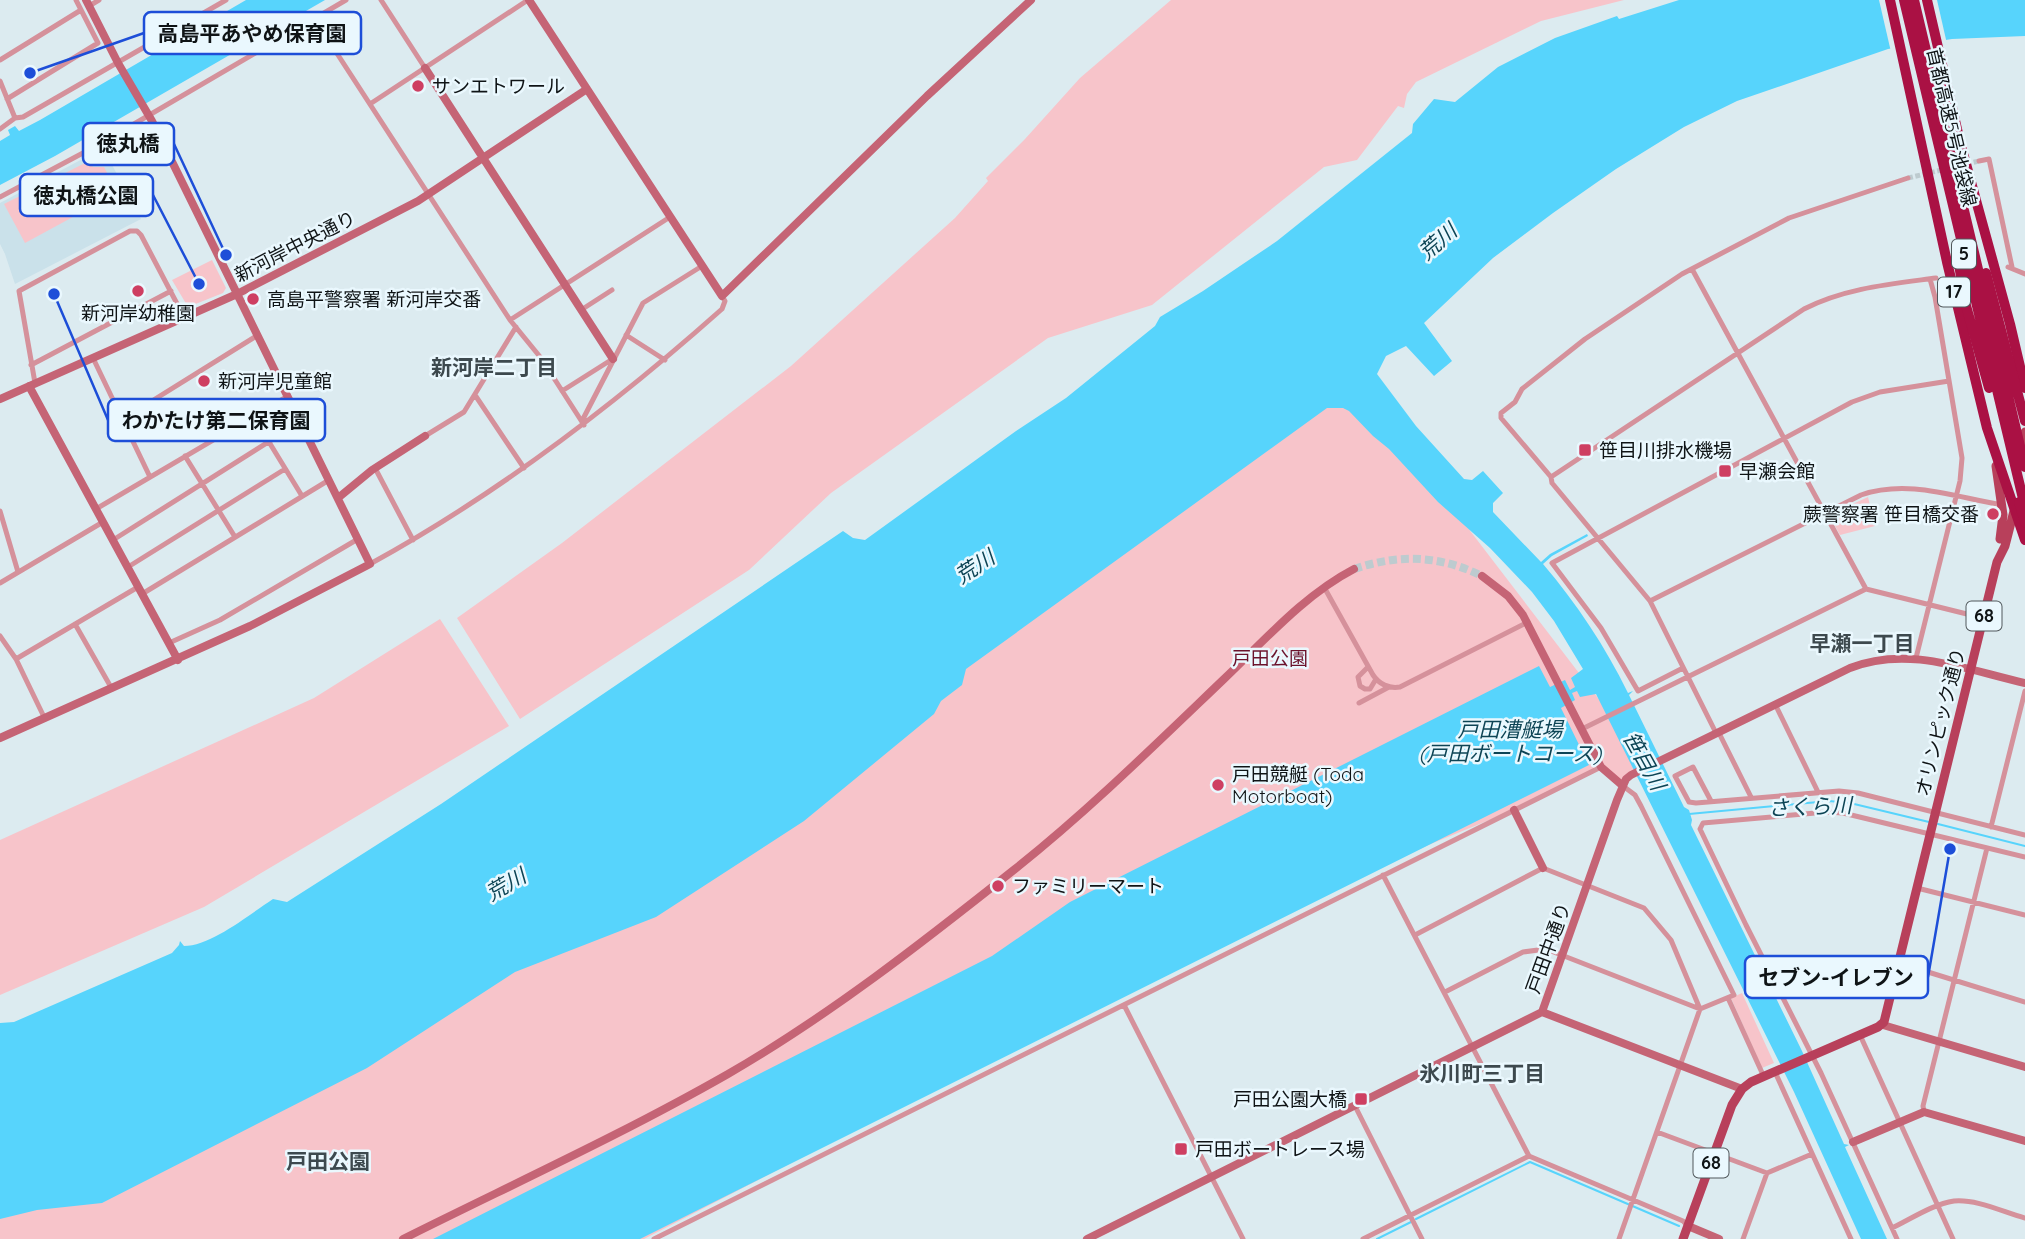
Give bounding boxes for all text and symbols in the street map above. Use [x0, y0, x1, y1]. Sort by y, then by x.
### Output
callout: 高島平あやめ保育園 [144, 12, 361, 54]
text: 高島平あやめ保育園 [158, 20, 347, 46]
street label: 首都高速5号池袋線 [1922, 45, 1982, 209]
place label: サンエトワール [432, 74, 565, 98]
marker: サンエトワール [410, 78, 426, 94]
callout: 徳丸橋 [83, 123, 174, 165]
text: 徳丸橋 [97, 130, 160, 156]
callout: 徳丸橋公園 [20, 174, 153, 216]
text: 徳丸橋公園 [34, 182, 139, 208]
street label: 新河岸中央通り [230, 205, 360, 287]
water label: 荒川 [1413, 216, 1463, 265]
road number: 5 [1952, 240, 1976, 268]
road number: 17 [1938, 278, 1970, 306]
marker: 新河岸幼稚園 [130, 283, 146, 299]
place label: 高島平警察署 新河岸交番 [267, 287, 481, 311]
marker: 高島平警察署 新河岸交番 [245, 291, 261, 307]
place label: 新河岸幼稚園 [81, 301, 195, 325]
district label: 新河岸二丁目 [431, 354, 557, 380]
place label: 新河岸児童館 [218, 369, 332, 393]
marker: 新河岸児童館 [196, 373, 212, 389]
callout: わかたけ第二保育園 [108, 399, 325, 441]
text: わかたけ第二保育園 [122, 407, 311, 433]
place label: 笹目川排水機場 [1599, 438, 1732, 462]
marker: 笹目川排水機場 [1577, 442, 1593, 458]
place label: 早瀬会館 [1739, 459, 1815, 483]
marker: 早瀬会館 [1717, 463, 1733, 479]
place label: 蕨警察署 笹目橋交番 [1803, 502, 1979, 526]
marker: 蕨警察署 笹目橋交番 [1985, 506, 2001, 522]
water label: 荒川 [950, 543, 1001, 589]
road number: 68 [1966, 602, 2002, 630]
district label: 早瀬一丁目 [1810, 630, 1915, 656]
street label: オリンピック通り [1910, 645, 1970, 799]
park label: 戸田公園 [1232, 646, 1308, 670]
water label: 戸田漕艇場 (戸田ボートコース) [1419, 716, 1602, 766]
water label: 笹目川 [1618, 727, 1672, 796]
place label: 戸田競艇 (Toda Motorboat) [1232, 762, 1364, 808]
marker: 戸田競艇 (Toda Motorboat) [1210, 777, 1226, 793]
water label: さくら川 [1768, 791, 1854, 820]
water label: 荒川 [481, 861, 532, 906]
place label: ファミリーマート [1012, 874, 1164, 898]
marker: ファミリーマート [990, 878, 1006, 894]
street label: 戸田中通り [1520, 899, 1576, 997]
callout: セブン-イレブン [1745, 956, 1928, 998]
text: セブン-イレブン [1758, 964, 1914, 990]
district label: 氷川町三丁目 [1419, 1060, 1545, 1086]
place label: 戸田公園大橋 [1233, 1087, 1347, 1111]
marker: 戸田公園大橋 [1353, 1091, 1369, 1107]
place label: 戸田ボートレース場 [1195, 1137, 1365, 1161]
marker: 戸田ボートレース場 [1173, 1141, 1189, 1157]
district label: 戸田公園 [286, 1148, 370, 1174]
road number: 68 [1694, 1148, 1728, 1178]

